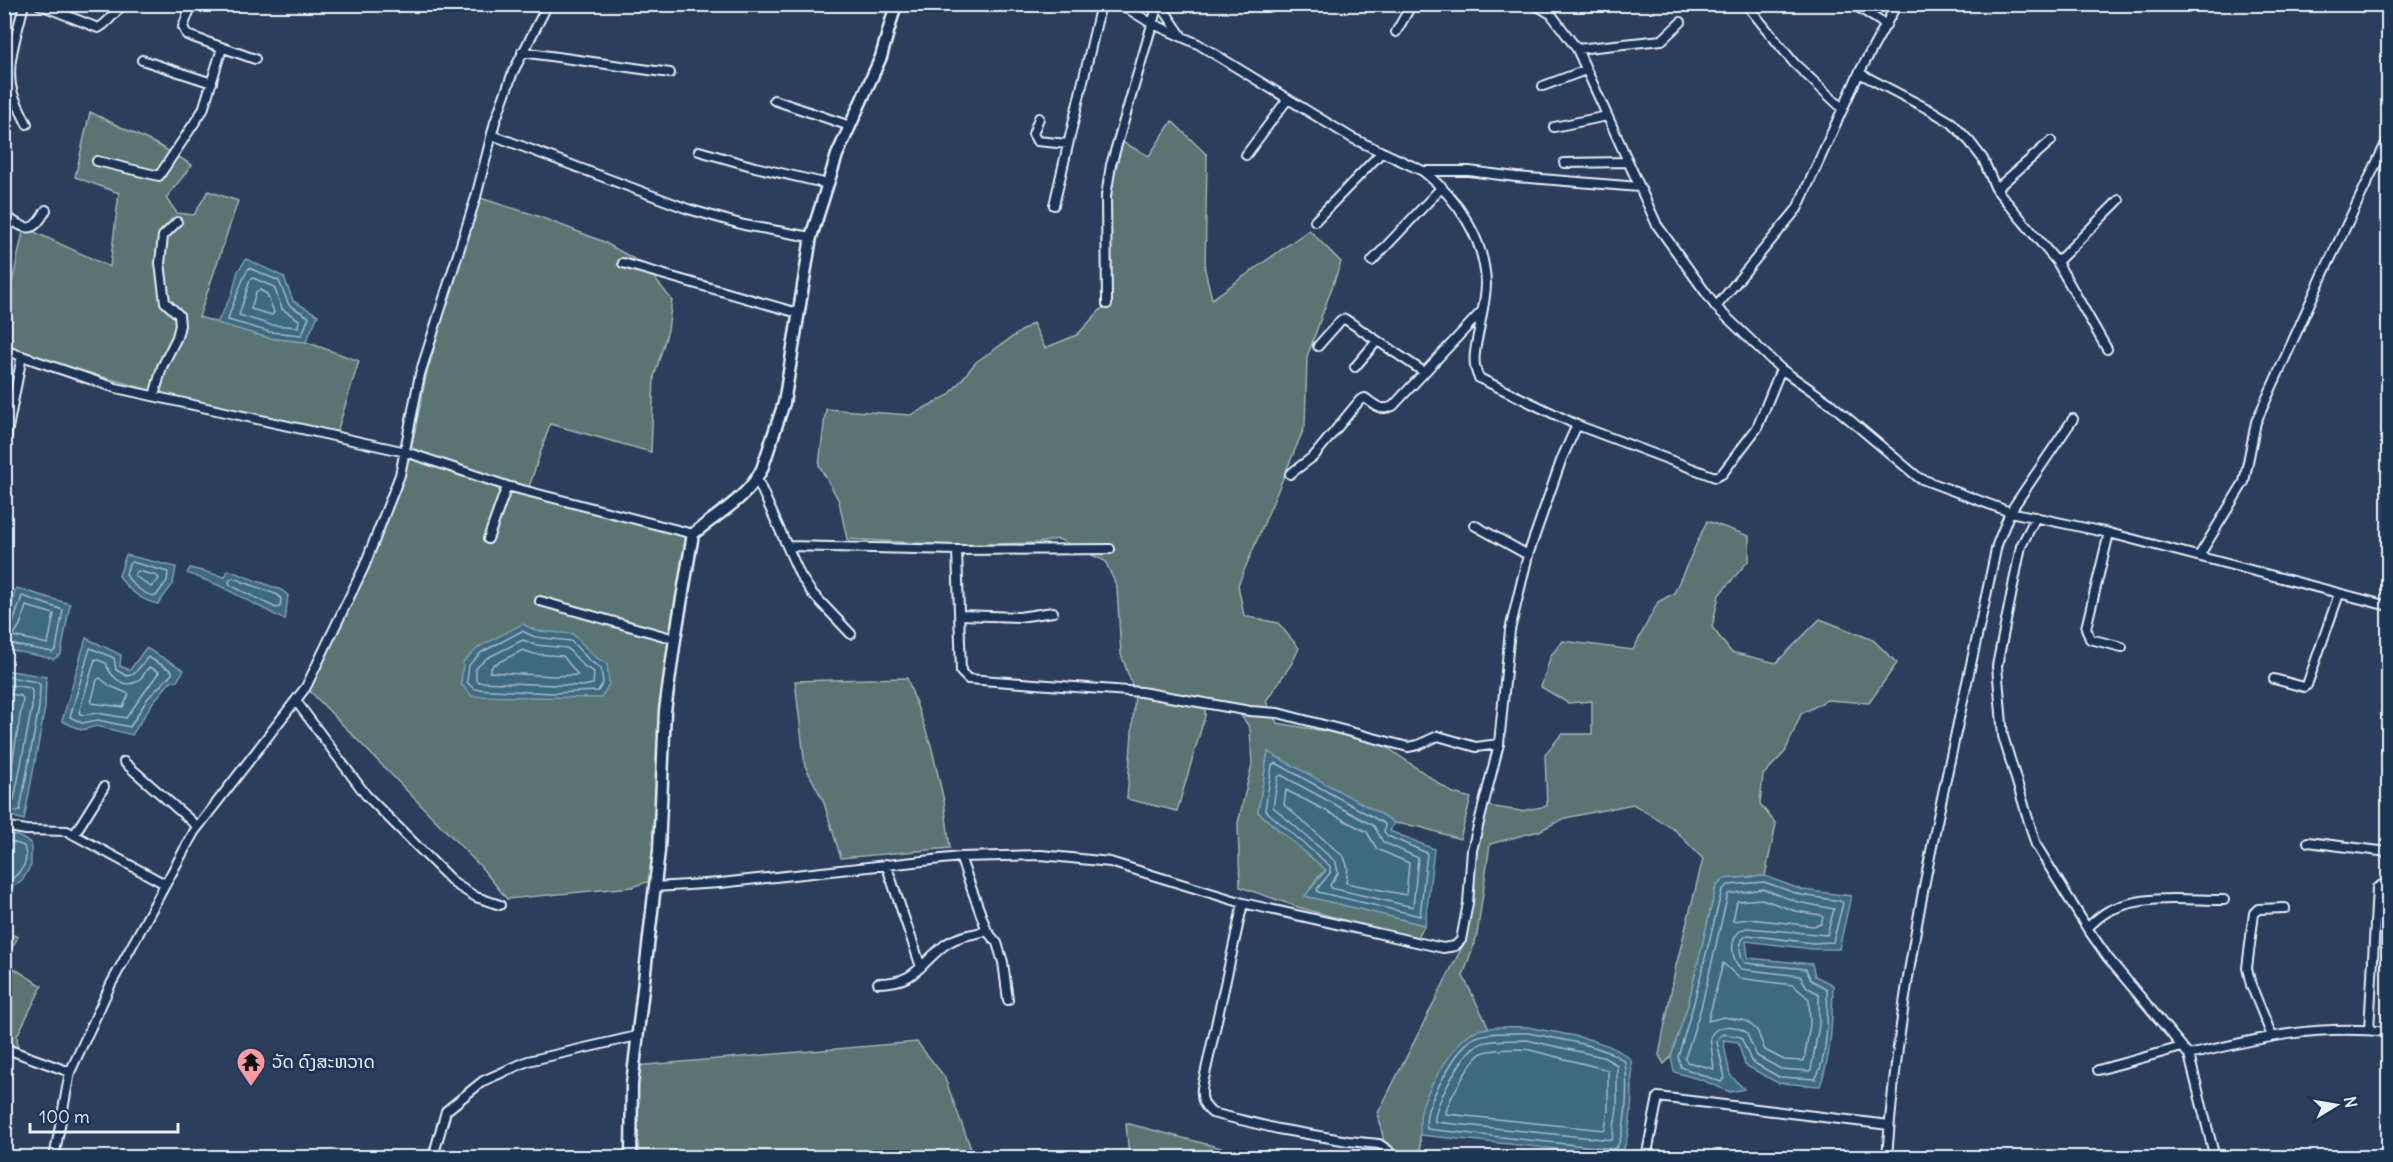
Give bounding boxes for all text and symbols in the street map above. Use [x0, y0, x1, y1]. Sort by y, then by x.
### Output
temple icon: ວັດ ດົງສະຫວາດ [235, 1046, 267, 1088]
place label: ວັດ ດົງສະຫວາດ [272, 1050, 375, 1073]
north arrow [2306, 1075, 2366, 1135]
text: N [2340, 1095, 2362, 1109]
scale bar [30, 1096, 178, 1134]
text: 100 m [39, 1105, 90, 1128]

